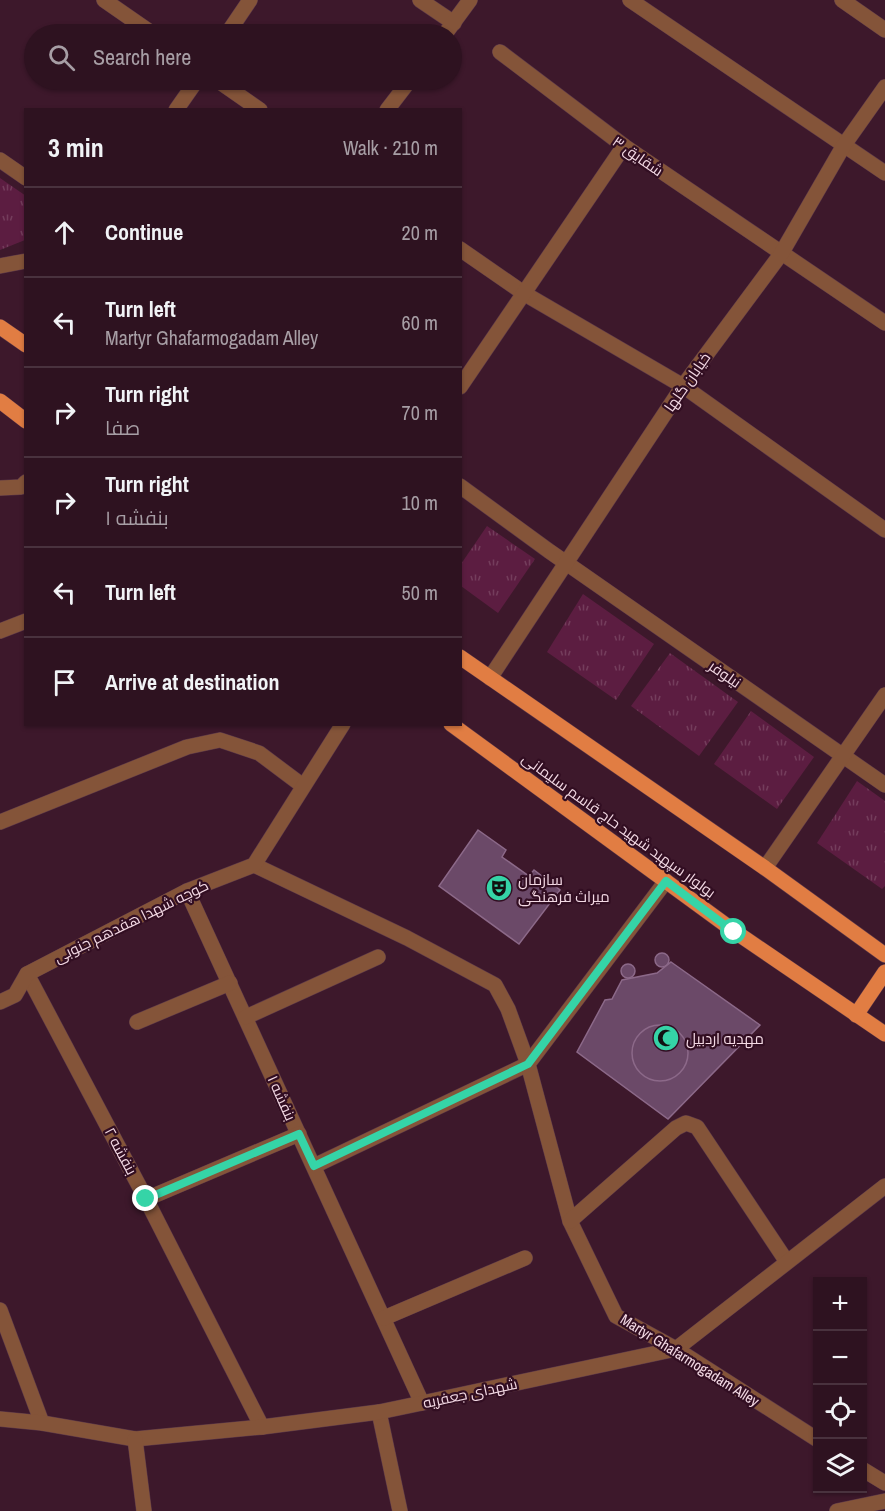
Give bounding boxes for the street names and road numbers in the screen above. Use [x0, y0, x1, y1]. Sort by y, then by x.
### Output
street label: شقایق ۳ [608, 131, 668, 181]
street label: خیابان گلها [659, 348, 715, 416]
street label: نیلوفر [704, 655, 745, 693]
street label: بولوار سپهبد شهید حاج قاسم سلیمانی [517, 747, 720, 903]
street label: کوچه شهدا هفدهم جنوبی [50, 874, 212, 968]
street label: بنفشه ۱ [263, 1072, 301, 1124]
street label: بنفشه ۲ [100, 1124, 142, 1178]
street label: Martyr Ghafarmogadam Alley [617, 1309, 764, 1412]
street label: شهدای جعفریه [421, 1373, 519, 1413]

